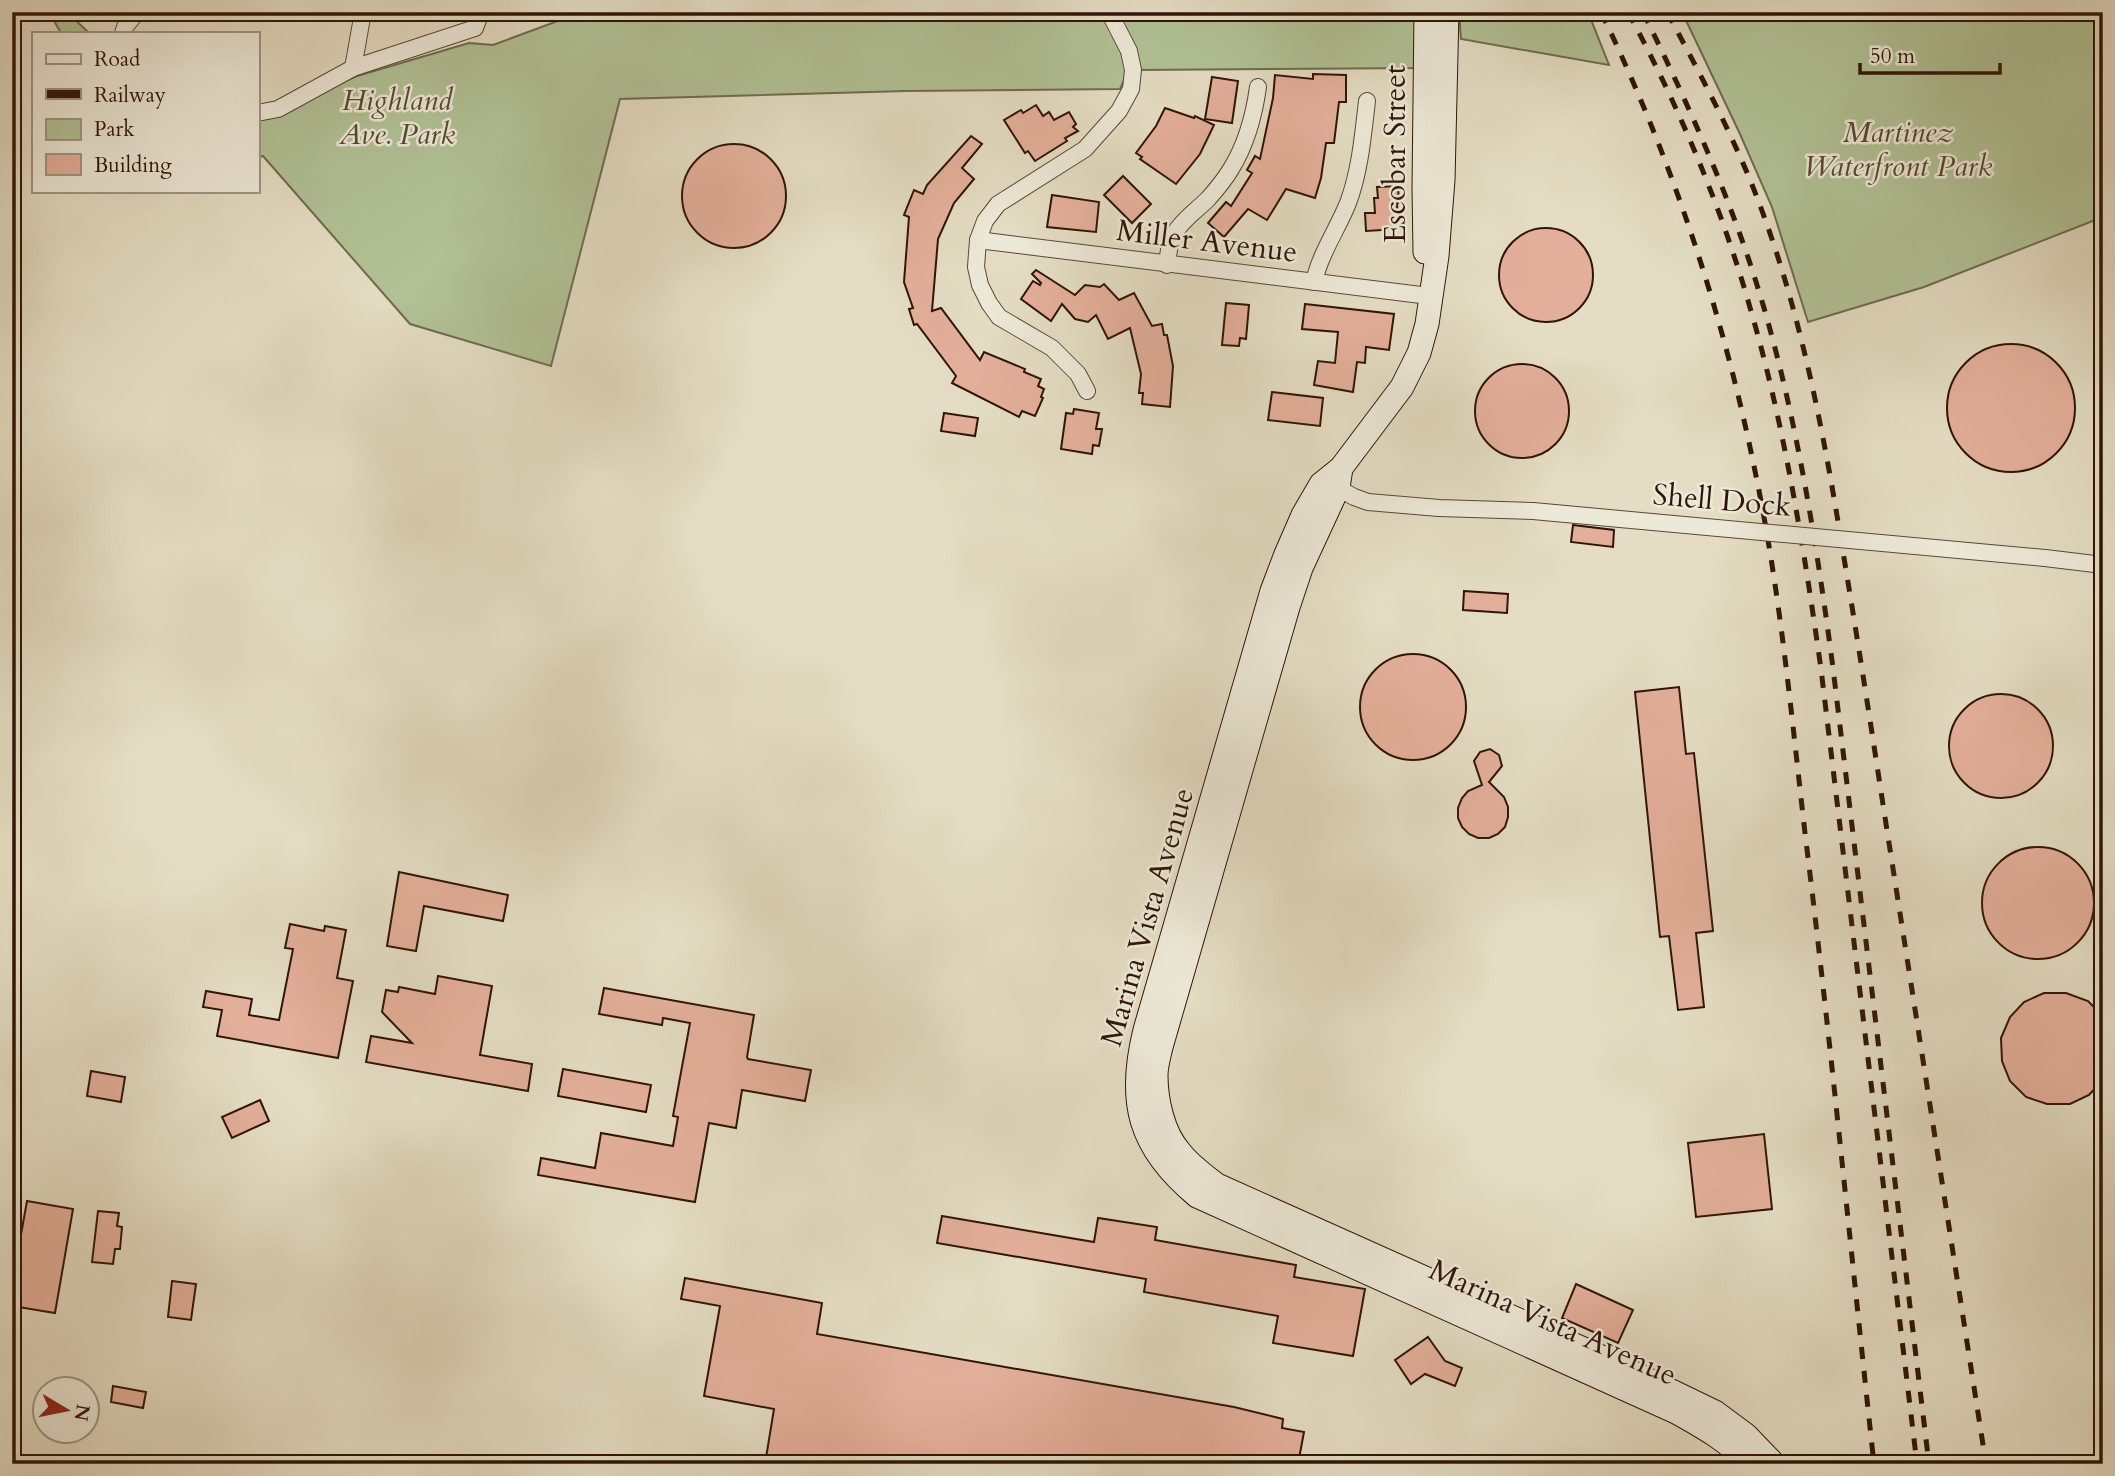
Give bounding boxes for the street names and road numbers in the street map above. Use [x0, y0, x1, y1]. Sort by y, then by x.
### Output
street label: Escobar Street [1375, 64, 1416, 243]
street label: Miller Avenue [1114, 210, 1300, 273]
street label: Shell Dock [1651, 474, 1793, 527]
street label: Marina Vista Avenue [1091, 783, 1204, 1051]
street label: Marina Vista Avenue [1423, 1249, 1683, 1395]

